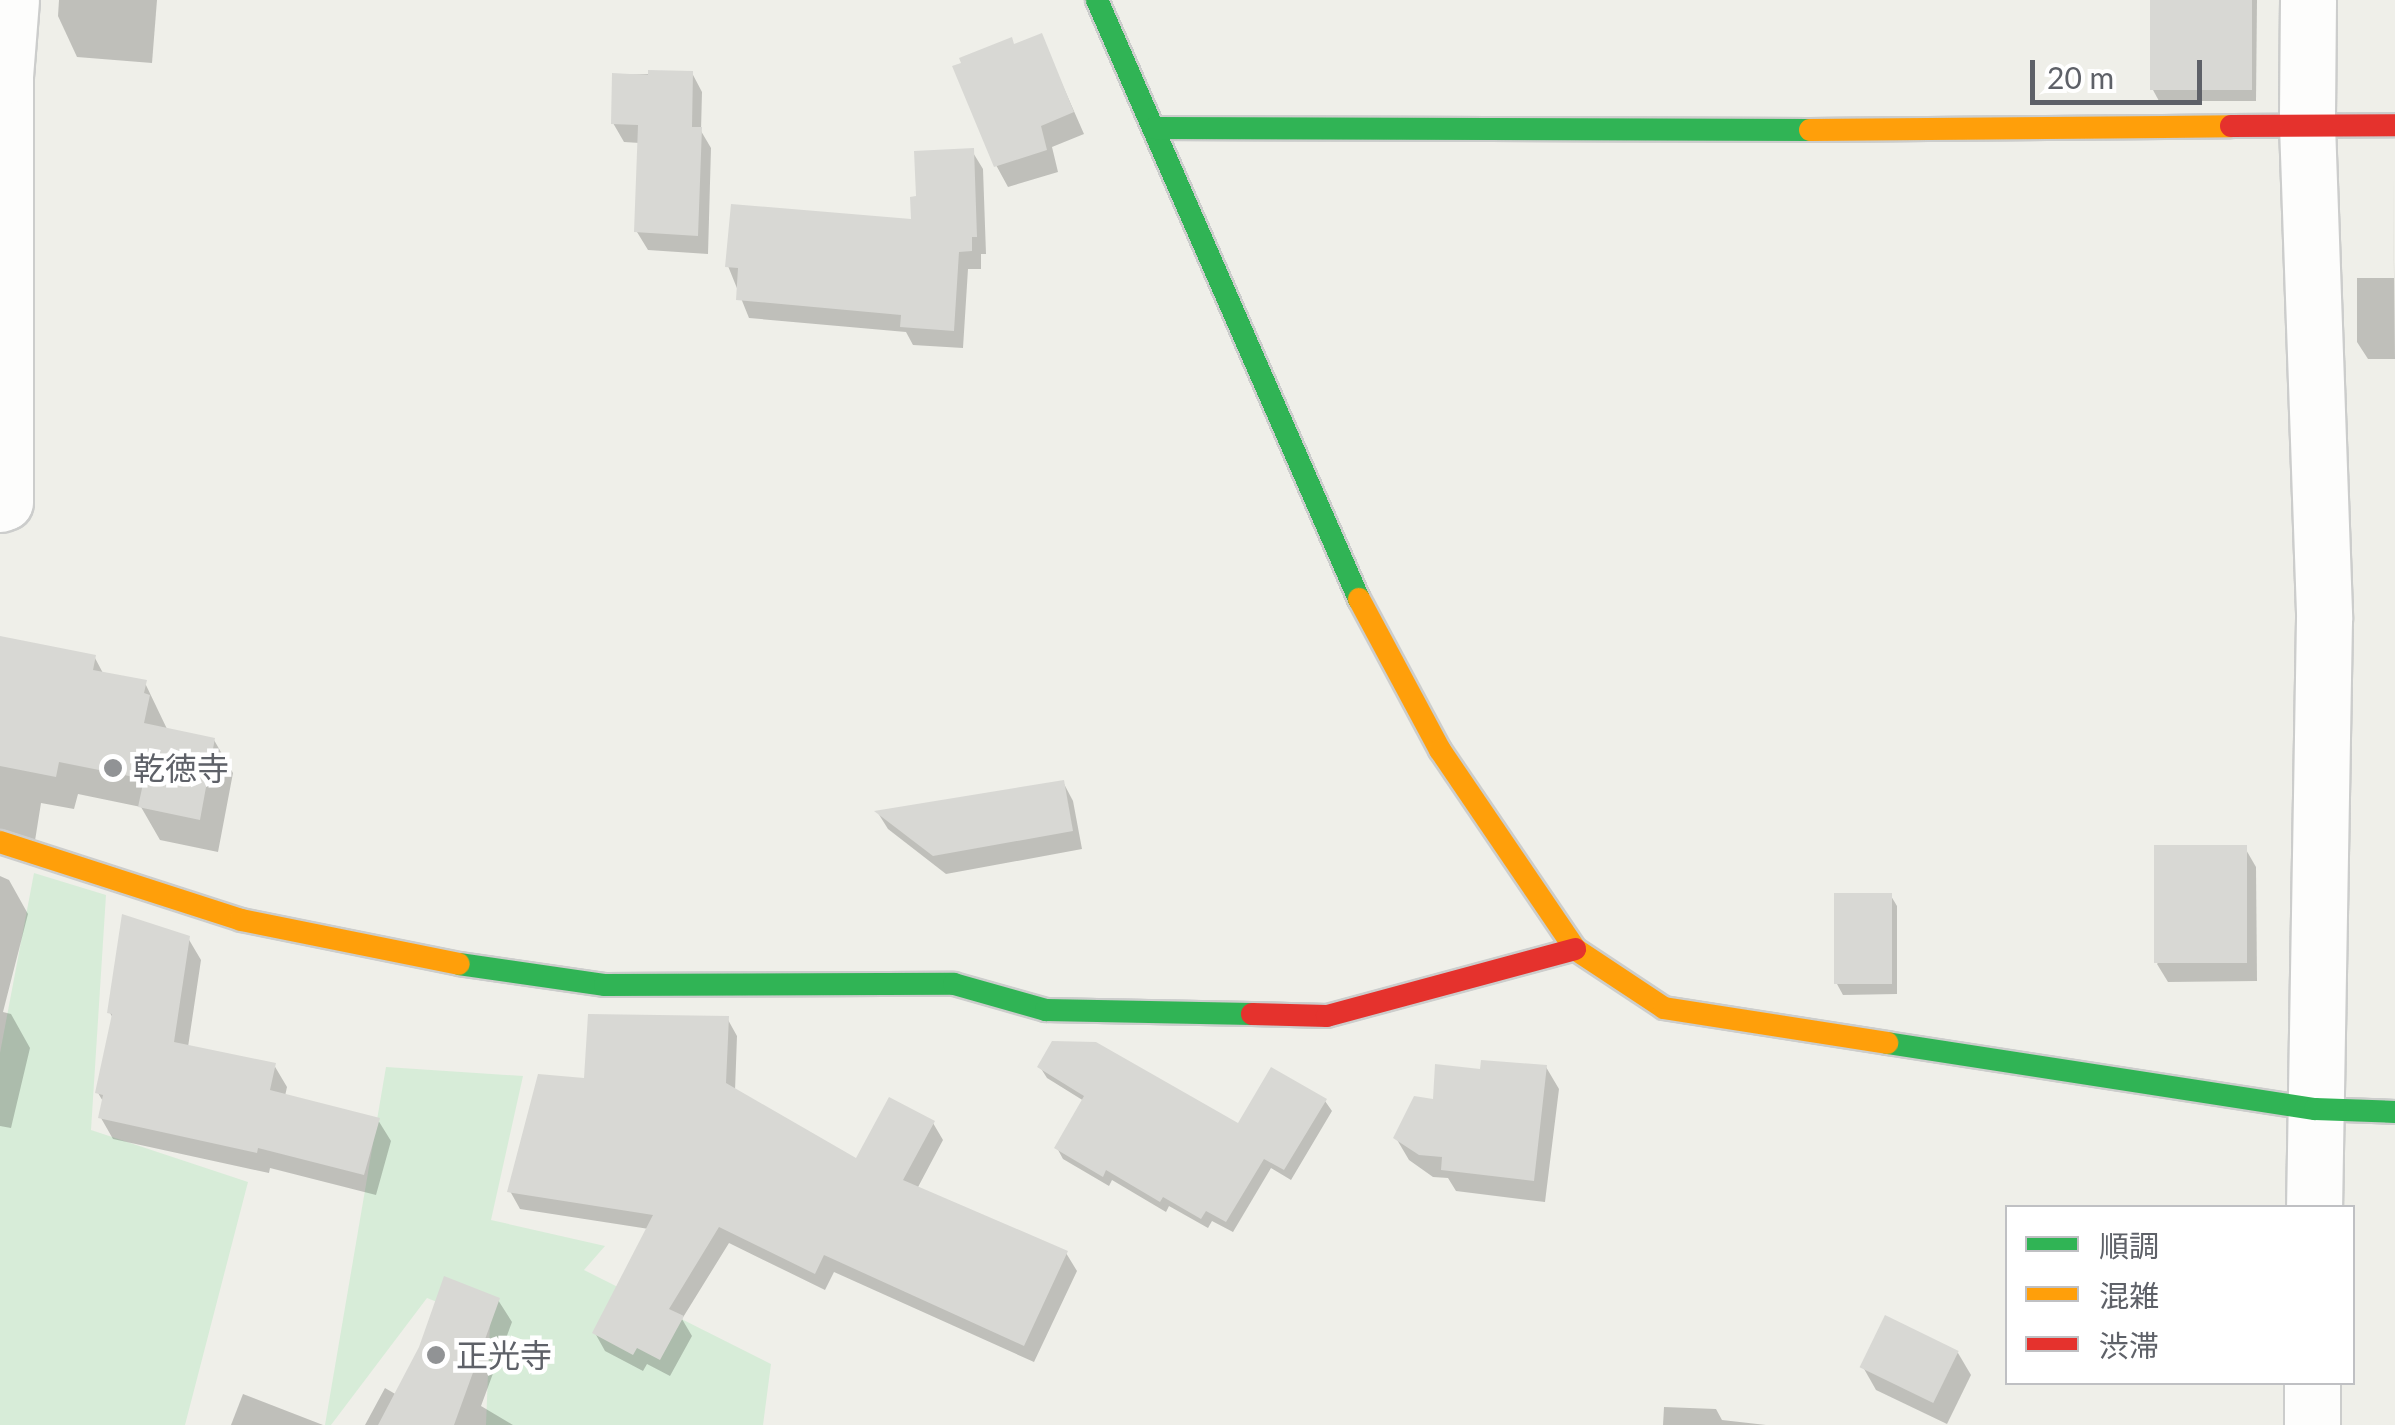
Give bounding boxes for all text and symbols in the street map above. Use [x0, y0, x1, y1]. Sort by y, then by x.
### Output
scale bar [2035, 40, 2208, 102]
text: 20 m [2047, 59, 2114, 95]
place label: 乾徳寺 [133, 749, 229, 787]
marker: 乾徳寺 [102, 757, 124, 779]
legend [2005, 1205, 2355, 1385]
text: 順調 [2099, 1227, 2159, 1263]
text: 混雑 [2099, 1277, 2159, 1313]
text: 渋滞 [2099, 1327, 2159, 1363]
place label: 正光寺 [456, 1336, 552, 1374]
marker: 正光寺 [425, 1344, 447, 1366]

